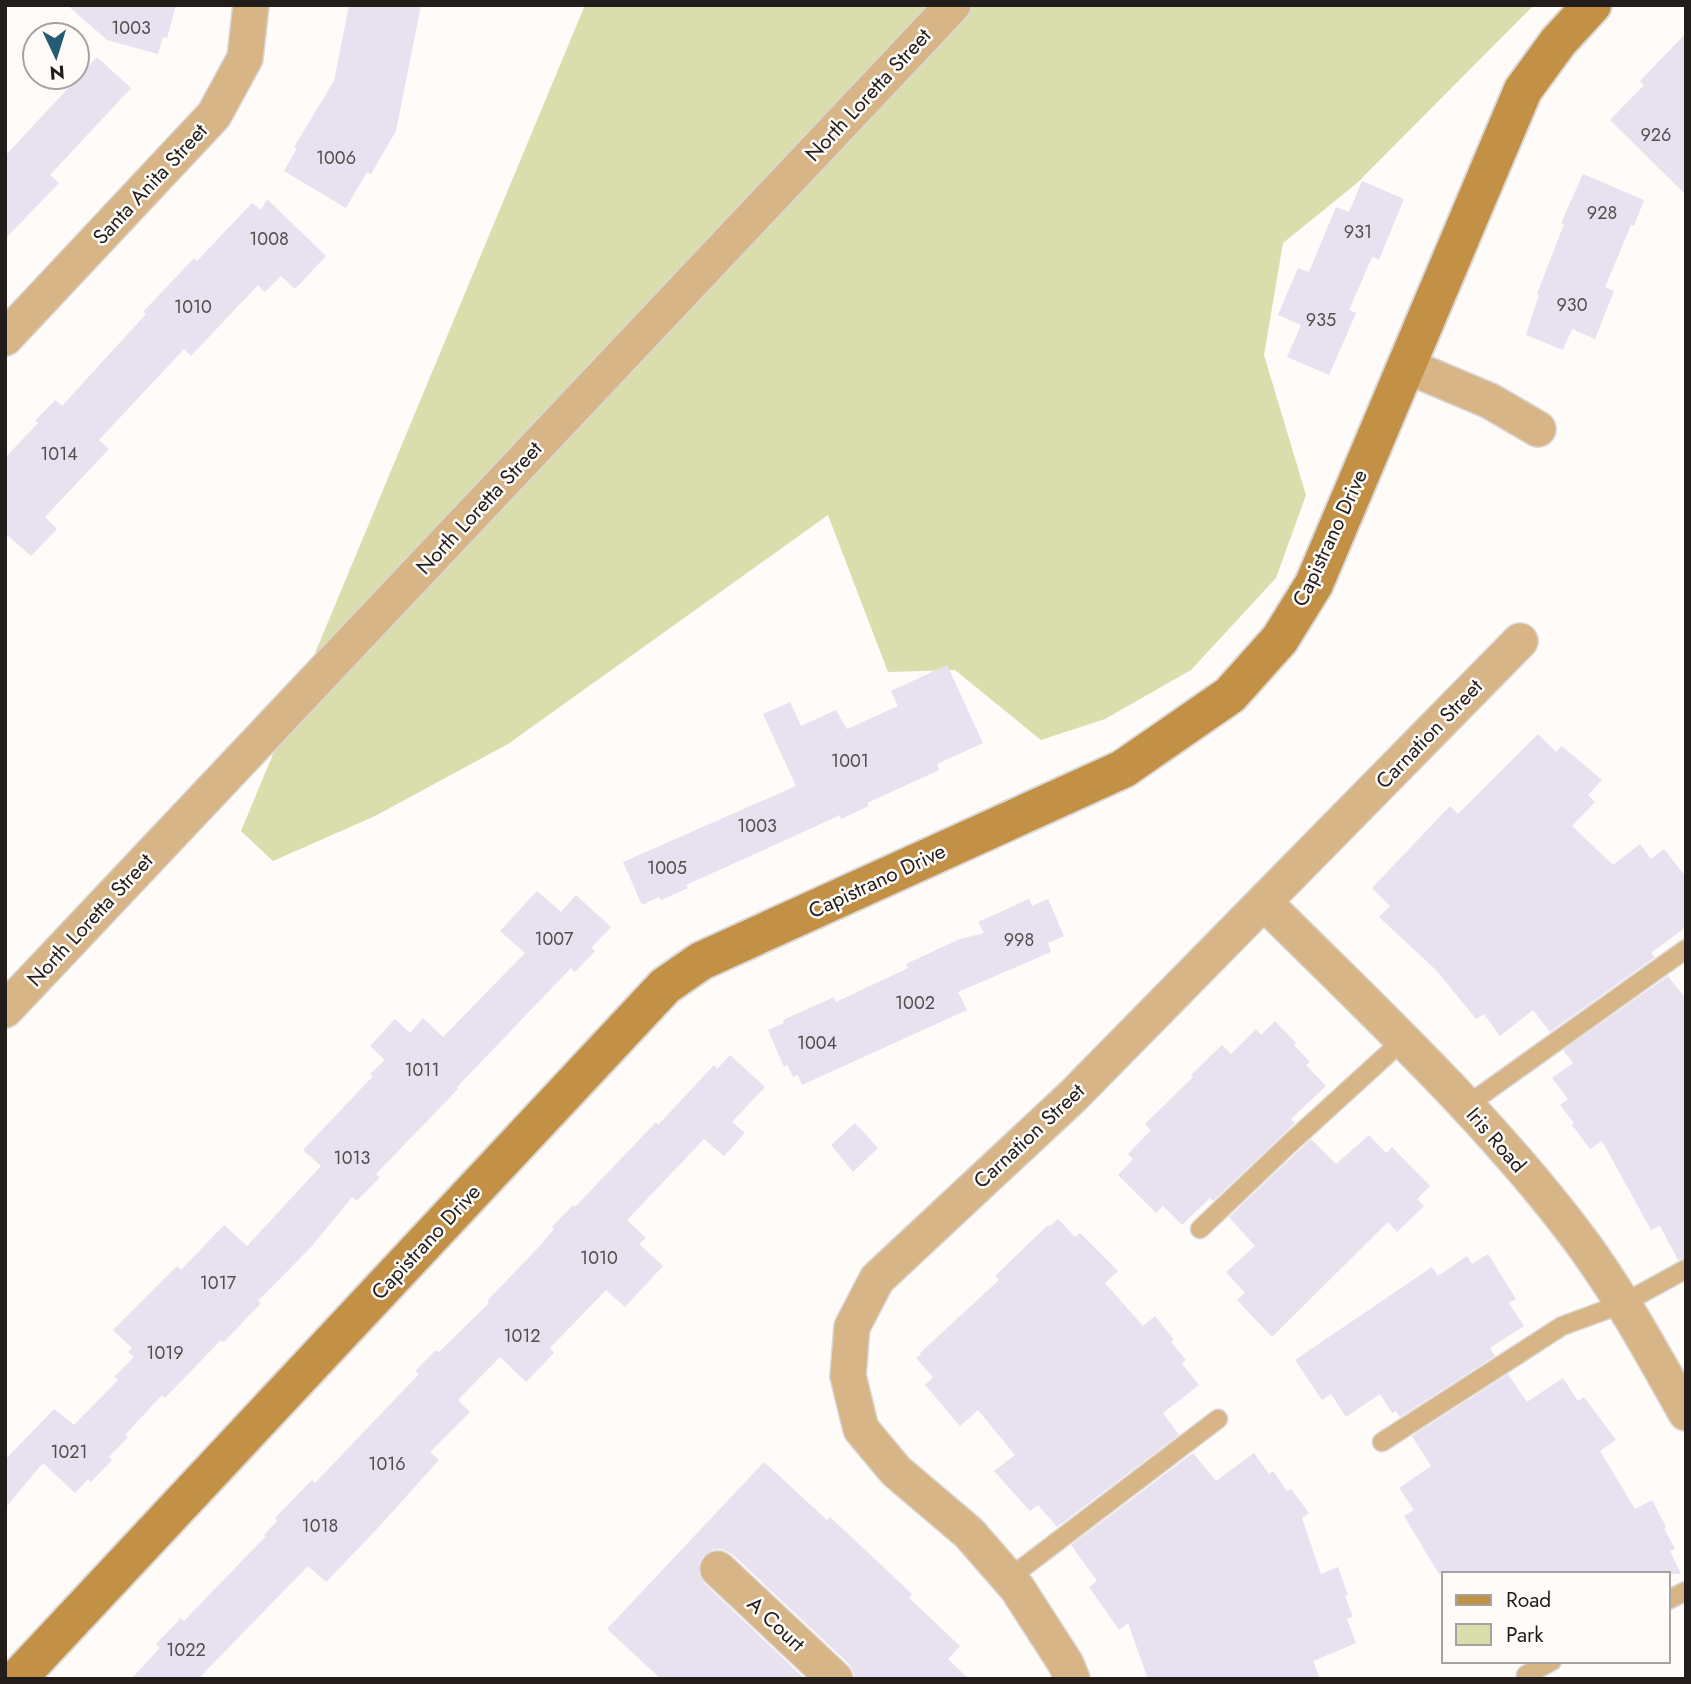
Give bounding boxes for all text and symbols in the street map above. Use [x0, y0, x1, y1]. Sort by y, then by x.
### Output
house number: 1003 [111, 15, 151, 41]
north arrow [21, 21, 91, 91]
street label: North Loretta Street [798, 22, 938, 168]
text: N [49, 58, 66, 86]
street label: Santa Anita Street [86, 117, 214, 251]
house number: 926 [1641, 122, 1671, 148]
house number: 1006 [316, 145, 356, 171]
house number: 928 [1587, 200, 1617, 226]
house number: 931 [1344, 219, 1372, 245]
house number: 1008 [249, 226, 289, 252]
house number: 930 [1557, 292, 1588, 318]
house number: 1010 [174, 294, 212, 320]
house number: 935 [1306, 307, 1336, 333]
street label: North Loretta Street [409, 435, 549, 581]
house number: 1014 [40, 441, 78, 467]
street label: Capistrano Drive [1285, 464, 1375, 611]
street label: Carnation Street [1369, 672, 1489, 796]
house number: 1001 [831, 748, 869, 774]
house number: 1003 [737, 813, 777, 839]
street label: Capistrano Drive [804, 836, 951, 926]
street label: North Loretta Street [20, 847, 160, 993]
house number: 1005 [647, 855, 687, 881]
house number: 1007 [534, 926, 574, 952]
house number: 998 [1004, 927, 1034, 953]
house number: 1002 [895, 990, 935, 1016]
house number: 1004 [797, 1030, 837, 1056]
house number: 1011 [404, 1057, 440, 1083]
street label: Carnation Street [967, 1077, 1091, 1195]
street label: Iris Road [1459, 1101, 1533, 1179]
house number: 1013 [334, 1145, 371, 1171]
street label: Capistrano Drive [364, 1177, 488, 1306]
house number: 1010 [580, 1245, 618, 1271]
house number: 1017 [200, 1270, 237, 1296]
house number: 1012 [503, 1323, 541, 1349]
house number: 1019 [146, 1340, 184, 1366]
house number: 1021 [50, 1439, 88, 1465]
house number: 1016 [368, 1451, 406, 1477]
house number: 1018 [302, 1513, 338, 1539]
legend [1442, 1572, 1670, 1663]
text: Road [1506, 1585, 1551, 1615]
street label: A Court [740, 1589, 812, 1659]
text: Park [1506, 1620, 1544, 1650]
house number: 1022 [166, 1637, 206, 1663]

